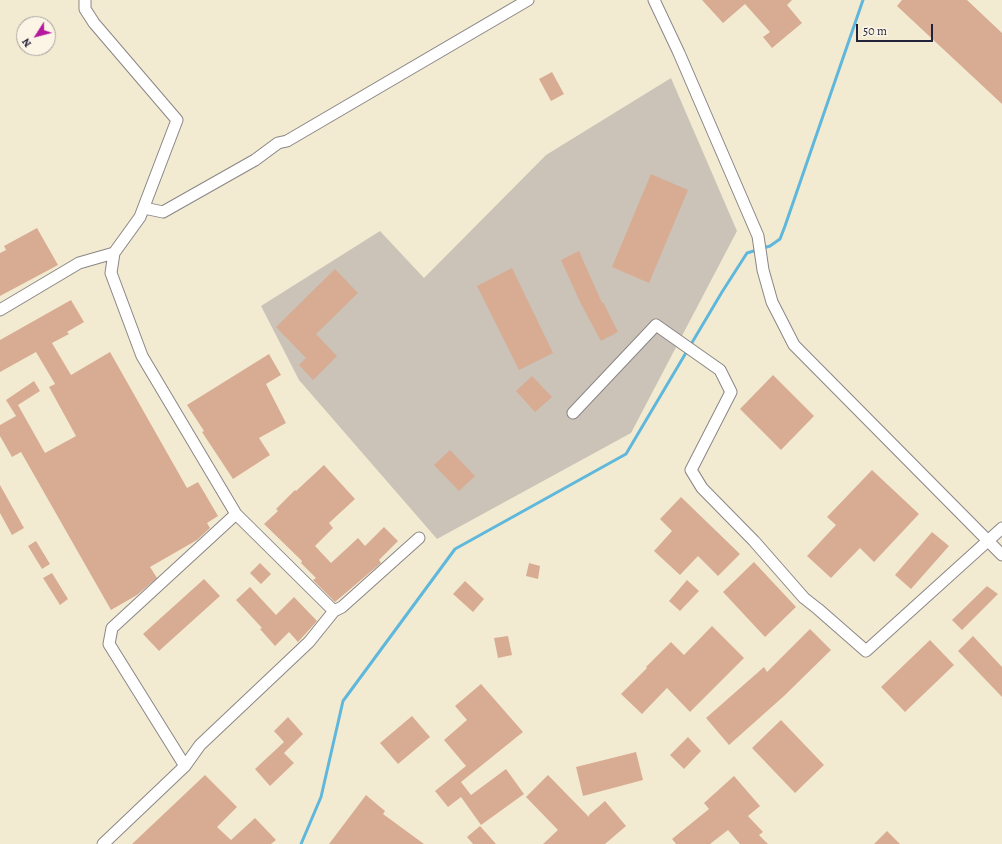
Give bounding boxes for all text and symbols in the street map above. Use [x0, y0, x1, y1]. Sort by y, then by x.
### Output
north arrow [16, 16, 56, 56]
scale bar [858, 16, 935, 42]
text: 50 m [863, 23, 887, 39]
text: N [18, 35, 35, 50]

